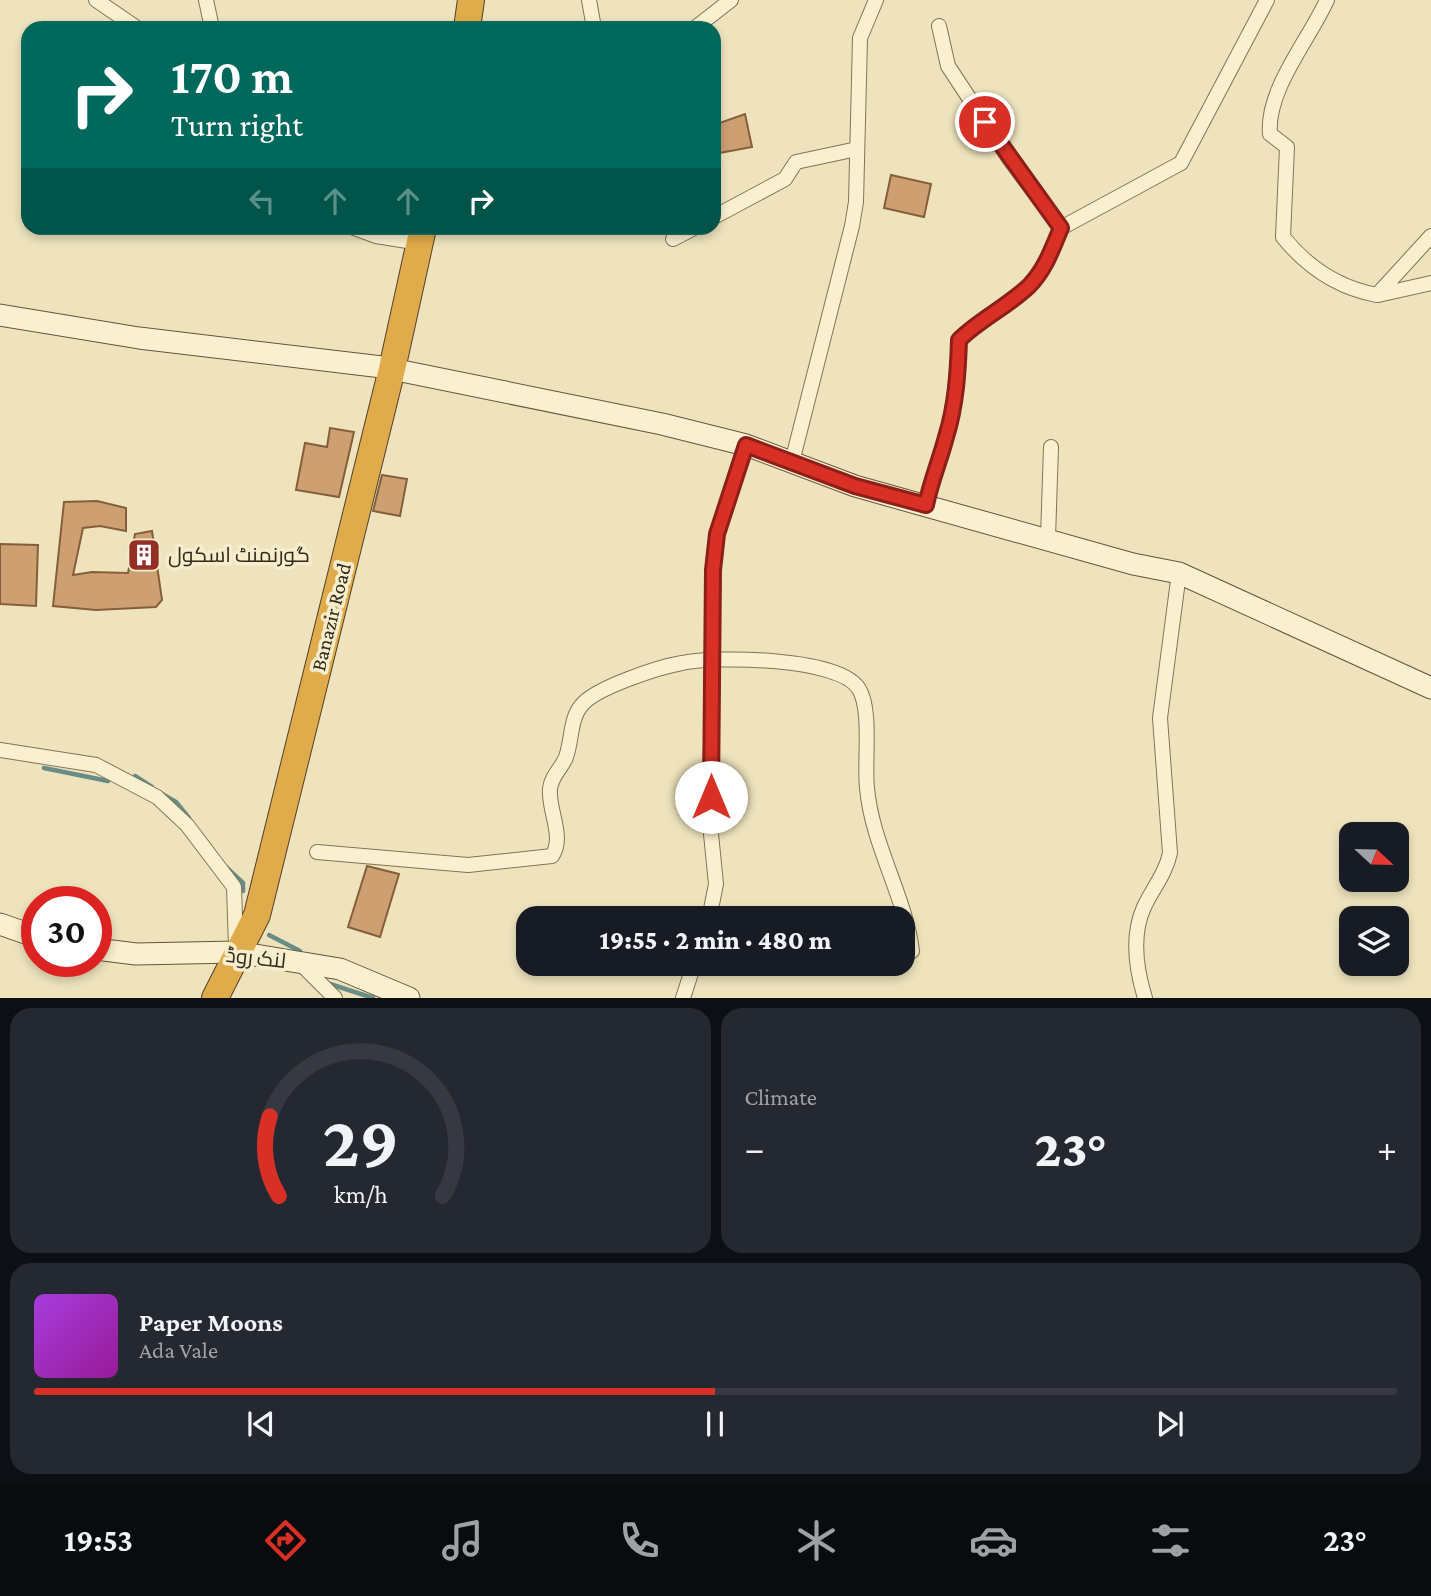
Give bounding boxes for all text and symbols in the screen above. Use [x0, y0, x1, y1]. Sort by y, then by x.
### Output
icon: right [56, 49, 147, 140]
text: 170 m [171, 49, 293, 104]
pin [955, 92, 1015, 152]
icon: arrive [966, 103, 1004, 141]
text: Turn right [171, 107, 303, 143]
icon: left [243, 182, 281, 220]
icon: ahead [316, 182, 354, 220]
icon: ahead [389, 182, 427, 220]
icon: right [462, 182, 500, 220]
building icon: گورنمنٹ اسکول [125, 536, 163, 574]
place label: گورنمنٹ اسکول [168, 543, 310, 568]
street label: Banazir Road [306, 560, 356, 674]
position arrow [674, 760, 748, 834]
north arrow [1339, 822, 1409, 892]
map controls [1339, 822, 1409, 976]
speed limit sign: 30 [21, 886, 112, 977]
button: layers [1339, 906, 1409, 976]
text: 19:55 · 2 min · 480 m [600, 926, 831, 955]
street label: لنک روڈ [225, 943, 287, 973]
text: Climate [745, 1084, 817, 1110]
text: 29 [322, 1102, 399, 1183]
text: 23° [1034, 1119, 1107, 1177]
text: − [745, 1127, 765, 1169]
text: + [1377, 1127, 1397, 1169]
text: km/h [333, 1181, 387, 1208]
text: Paper Moons [139, 1308, 283, 1337]
text: Ada Vale [139, 1337, 218, 1363]
icon: previous [242, 1405, 280, 1443]
icon: pause [696, 1405, 734, 1443]
icon: next [1151, 1405, 1189, 1443]
icon: directions [261, 1516, 310, 1565]
icon: music [438, 1516, 487, 1565]
icon: phone [615, 1516, 664, 1565]
icon: climate [792, 1516, 841, 1565]
icon: car [969, 1516, 1018, 1565]
icon: filters [1146, 1516, 1195, 1565]
text: 19:53 [64, 1522, 133, 1558]
text: 23° [1323, 1522, 1367, 1558]

